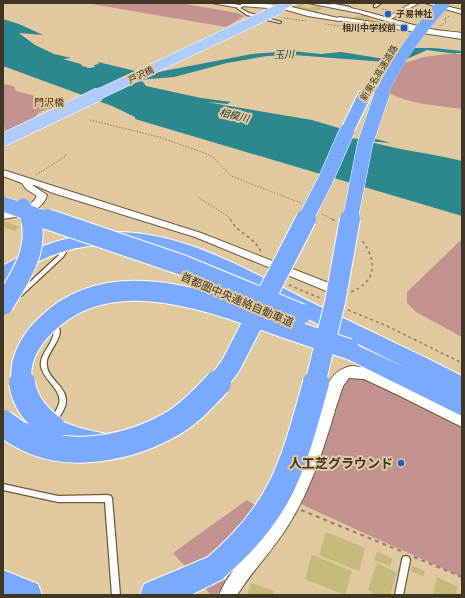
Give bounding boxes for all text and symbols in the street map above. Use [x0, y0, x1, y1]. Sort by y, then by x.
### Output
place label: 子易神社 [396, 8, 432, 19]
marker: 子易神社 [383, 9, 393, 19]
place label: 相川中学校前 [342, 23, 396, 33]
marker: 相川中学校前 [399, 23, 409, 33]
street label: 新東名高速道路 [358, 43, 400, 103]
water label: 玉川 [274, 48, 295, 62]
street label: 戸沢橋 [127, 65, 155, 85]
district label: 門沢橋 [34, 97, 64, 109]
water label: 相模川 [218, 107, 251, 125]
street label: 首都圏中央連絡自動車道 [179, 270, 295, 330]
place label: 人工芝グラウンド [289, 456, 393, 471]
marker: 人工芝グラウンド [396, 458, 406, 468]

